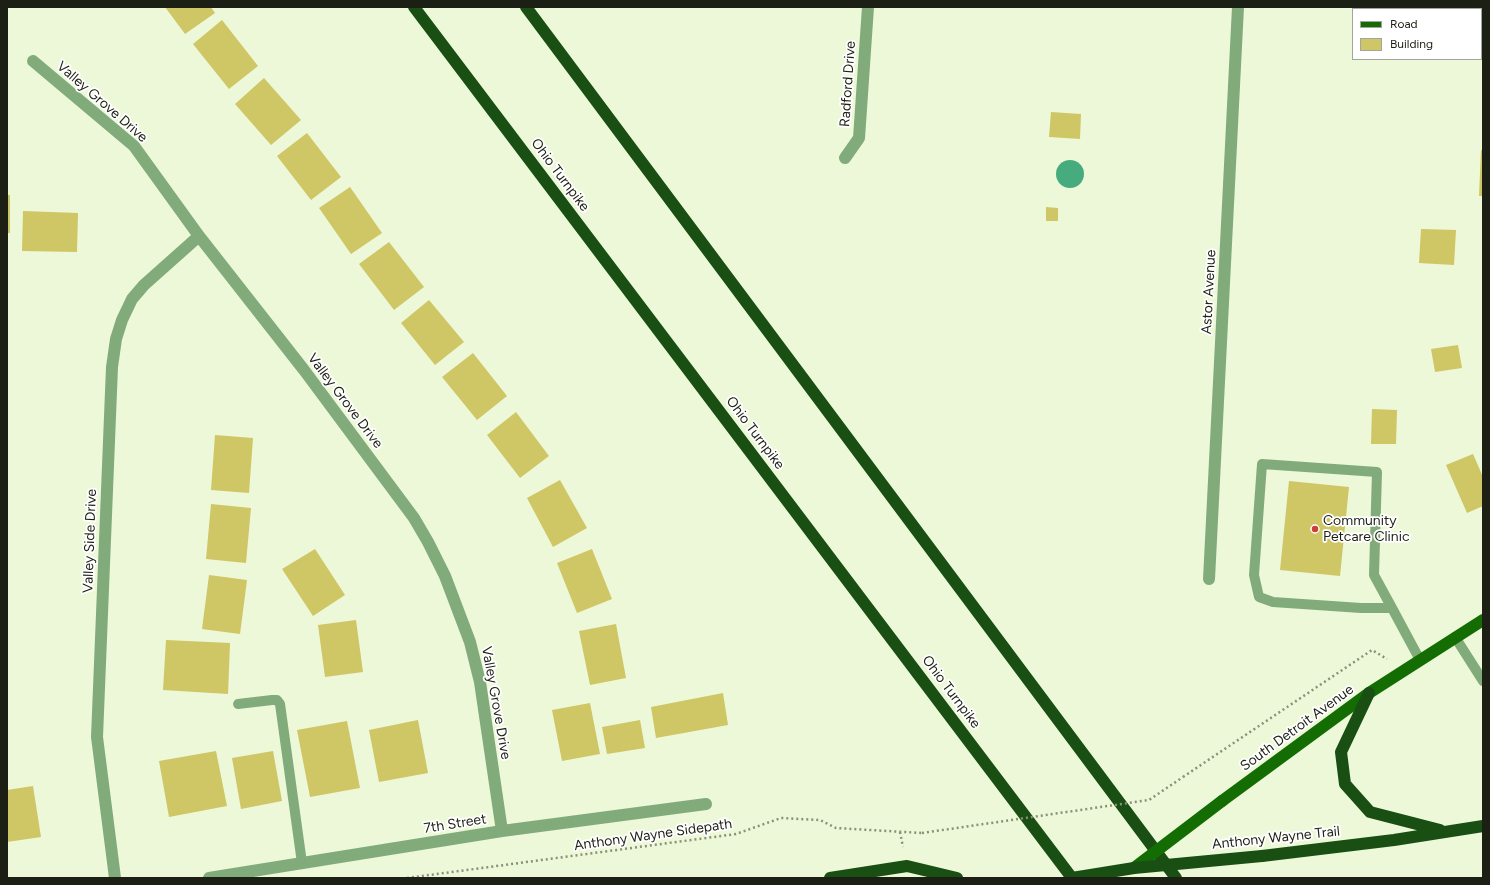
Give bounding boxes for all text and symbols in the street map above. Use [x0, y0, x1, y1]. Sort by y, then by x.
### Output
legend [1352, 8, 1482, 60]
text: Road [1390, 17, 1418, 31]
text: Building [1390, 37, 1433, 51]
street label: Radford Drive [837, 40, 859, 128]
street label: Valley Grove Drive [53, 58, 151, 146]
street label: Ohio Turnpike [527, 135, 593, 215]
street label: Astor Avenue [1198, 249, 1220, 335]
street label: Valley Grove Drive [304, 350, 386, 452]
street label: Ohio Turnpike [722, 393, 788, 473]
street label: Valley Side Drive [80, 489, 100, 593]
place label: Community Petcare Clinic [1323, 513, 1409, 546]
marker: Community Petcare Clinic [1310, 524, 1320, 534]
street label: Valley Grove Drive [478, 645, 514, 761]
street label: Ohio Turnpike [918, 652, 984, 732]
street label: South Detroit Avenue [1237, 681, 1357, 775]
street label: 7th Street [422, 811, 488, 837]
street label: Anthony Wayne Sidepath [573, 816, 733, 854]
street label: Anthony Wayne Trail [1211, 823, 1341, 853]

